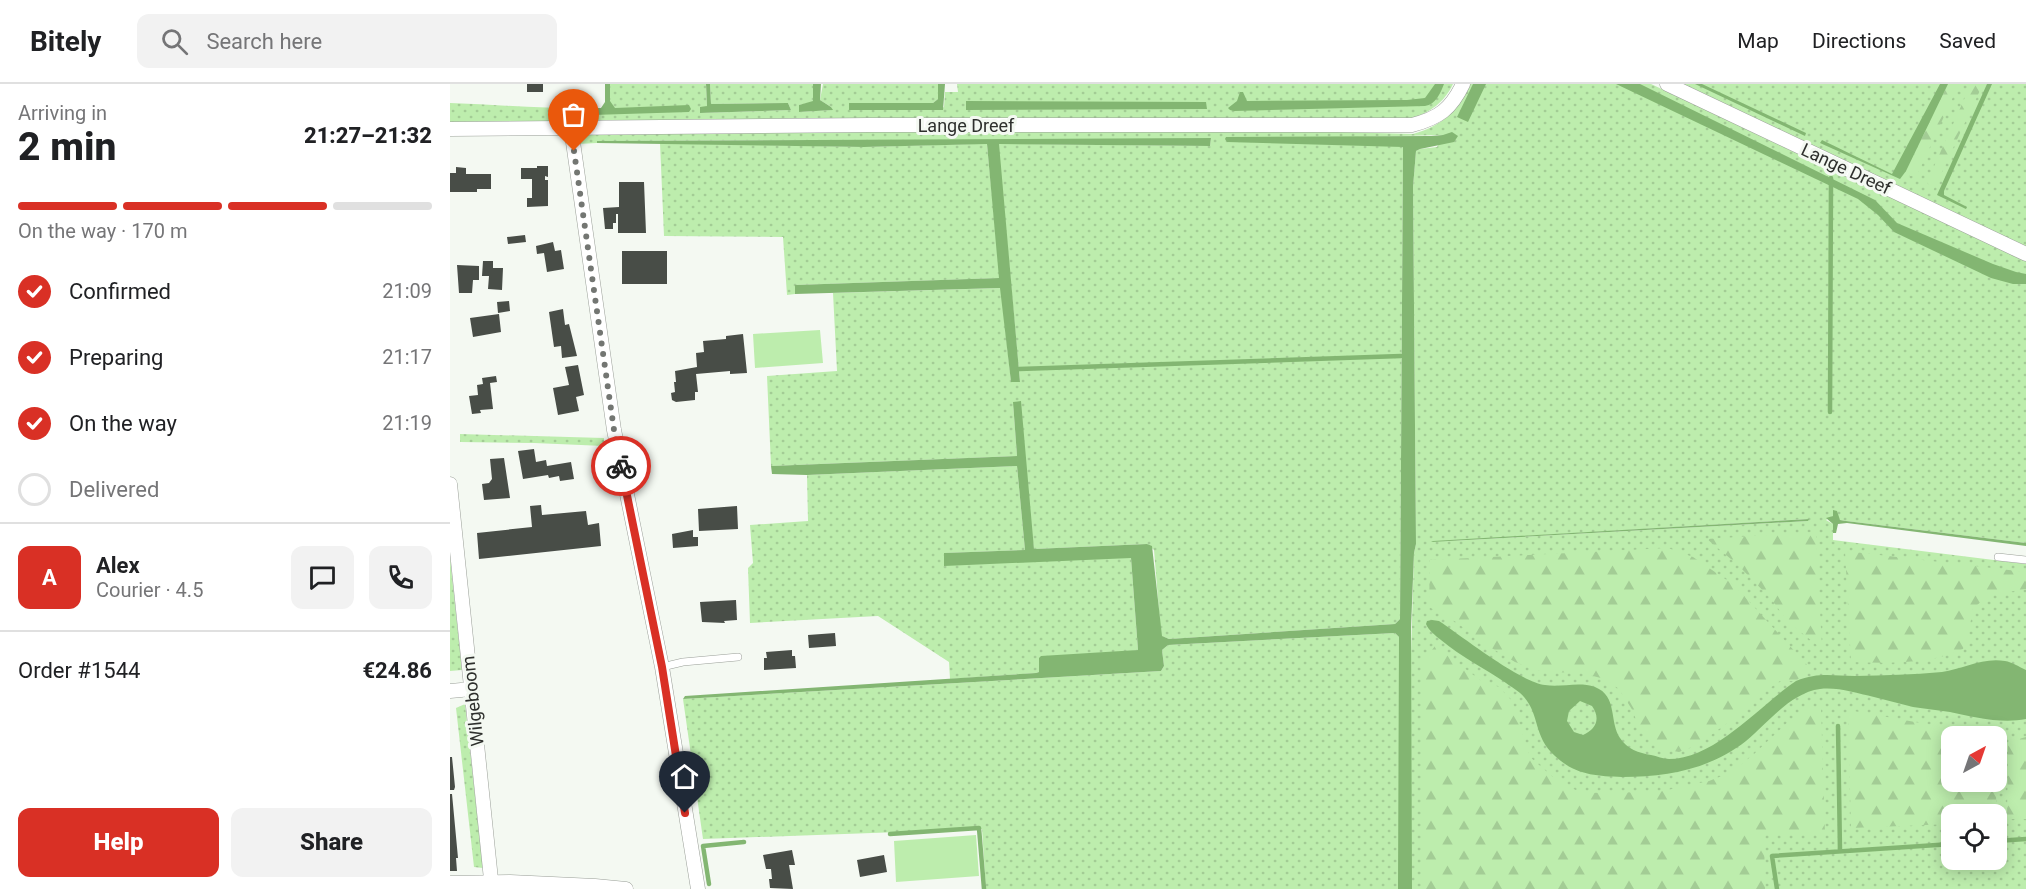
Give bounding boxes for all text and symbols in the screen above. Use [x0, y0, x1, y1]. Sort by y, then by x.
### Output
search box [137, 14, 557, 68]
text: Bitely [30, 25, 101, 58]
icon: search [158, 25, 191, 58]
text: Search here [206, 29, 322, 54]
text: Map [1737, 29, 1779, 53]
text: Directions [1812, 29, 1906, 53]
text: Saved [1939, 29, 1996, 53]
pin [548, 89, 599, 151]
icon: bag [557, 98, 590, 131]
text: Arriving in [18, 101, 107, 125]
street label: Lange Dreef [918, 115, 1015, 136]
text: 21:27–21:32 [304, 123, 432, 148]
text: 2 min [18, 124, 116, 170]
street label: Lange Dreef [1798, 139, 1895, 199]
text: On the way · 170 m [18, 219, 187, 243]
icon: check [18, 275, 51, 308]
text: Confirmed [69, 279, 171, 304]
text: 21:09 [382, 279, 432, 303]
icon: check [18, 341, 51, 374]
text: Preparing [69, 345, 163, 370]
text: 21:17 [382, 345, 432, 369]
icon: check [18, 407, 51, 440]
text: On the way [69, 411, 177, 436]
text: 21:19 [382, 411, 432, 435]
courier [591, 436, 651, 496]
icon: bike [605, 450, 638, 483]
text: Delivered [69, 477, 159, 502]
button: chat [291, 546, 354, 609]
button: phone [369, 546, 432, 609]
text: Alex [96, 553, 140, 578]
text: A [42, 565, 57, 590]
text: Courier · 4.5 [96, 578, 203, 602]
street label: Wilgeboom [457, 655, 488, 747]
text: Order #1544 [18, 658, 140, 683]
text: €24.86 [363, 658, 432, 683]
north arrow [1941, 726, 2007, 792]
map controls [1941, 726, 2007, 870]
pin [659, 751, 710, 813]
icon: home [668, 760, 701, 793]
button: locate [1941, 804, 2007, 870]
button: Help [18, 808, 219, 877]
button: Share [231, 808, 432, 877]

